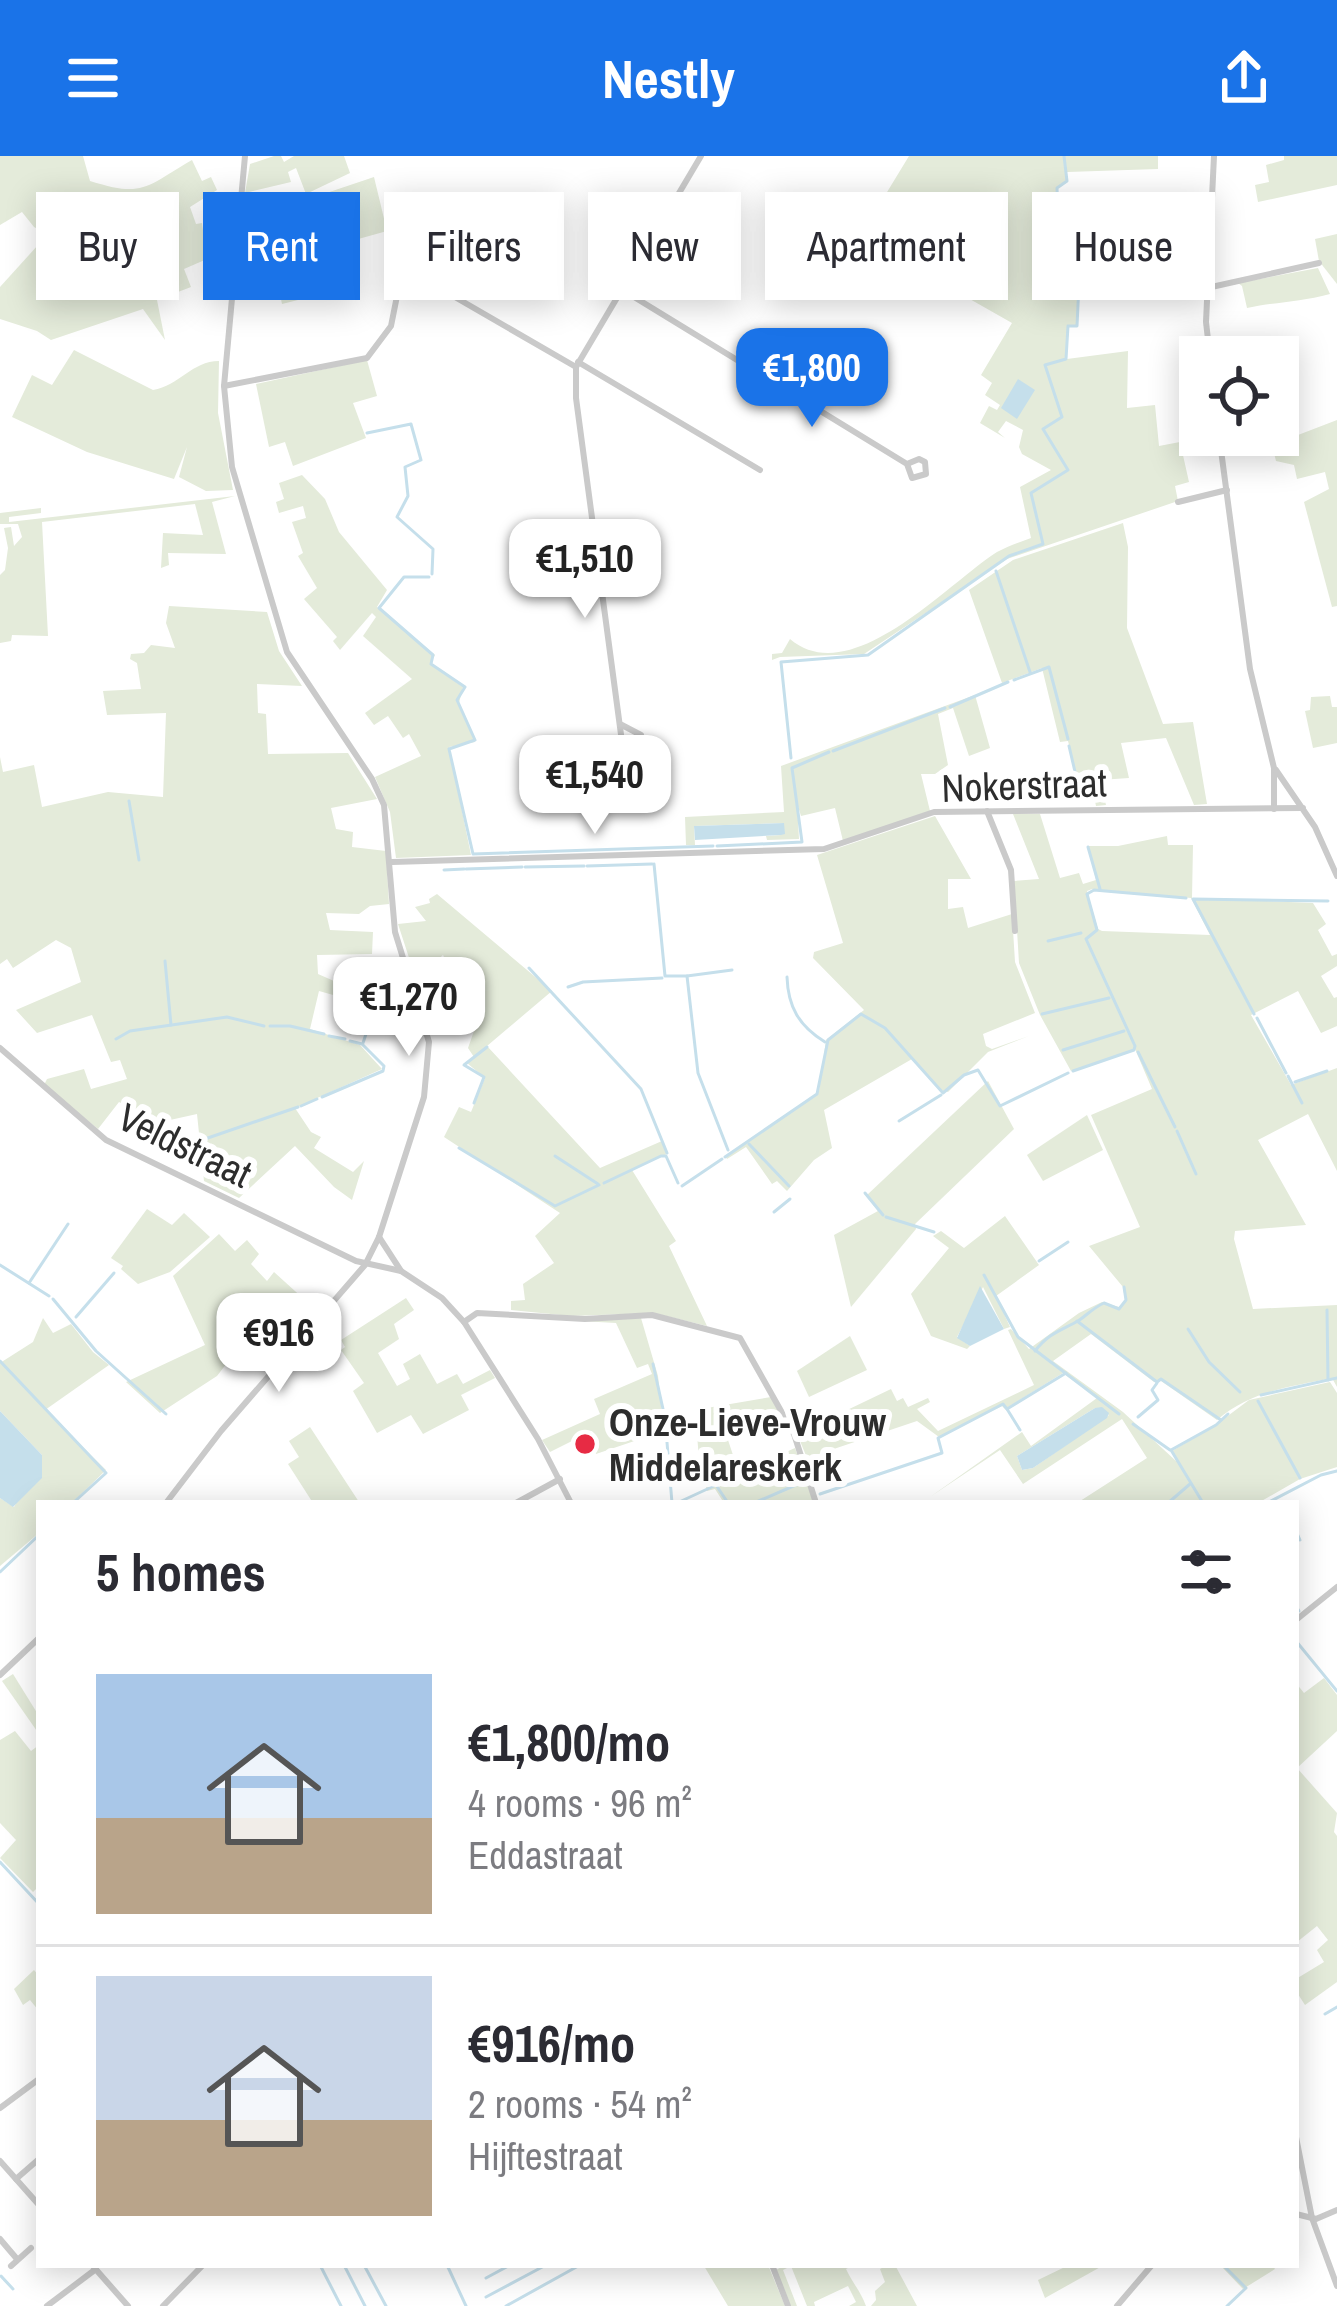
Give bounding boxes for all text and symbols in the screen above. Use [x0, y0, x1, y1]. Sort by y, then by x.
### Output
text: Nestly [602, 42, 735, 115]
icon: menu [60, 45, 126, 111]
icon: share [1211, 45, 1277, 111]
chip: Buy [36, 192, 179, 300]
chip: Rent [203, 192, 360, 300]
chip: Filters [384, 192, 564, 300]
chip: New [588, 192, 741, 300]
chip: Apartment [765, 192, 1008, 300]
chip: House [1032, 192, 1215, 300]
pin: €1,800 [714, 328, 910, 430]
map controls [1179, 336, 1299, 456]
button: locate [1179, 336, 1299, 456]
text: €1,800 [763, 341, 861, 393]
pin: €1,510 [487, 519, 683, 621]
text: €1,510 [536, 532, 634, 584]
pin: €1,540 [497, 735, 693, 837]
text: €1,540 [546, 748, 644, 800]
street label: Nokerstraat [940, 756, 1108, 814]
pin: €1,270 [311, 957, 507, 1059]
text: €1,270 [360, 970, 458, 1022]
street label: Veldstraat [110, 1090, 260, 1200]
pin: €916 [208, 1293, 350, 1395]
text: €916 [243, 1306, 315, 1358]
place label: Onze-Lieve-Vrouw Middelareskerk [609, 1396, 886, 1493]
marker: Onze-Lieve-Vrouw Middelareskerk [572, 1431, 598, 1457]
text: 5 homes [96, 1538, 266, 1607]
icon: filters [1173, 1539, 1239, 1605]
text: €1,800/mo [468, 1708, 670, 1777]
icon: home [192, 1722, 336, 1866]
text: 4 rooms · 96 m² [468, 1777, 692, 1829]
text: Eddastraat [468, 1829, 623, 1881]
text: €916/mo [468, 2009, 635, 2078]
icon: home [192, 2024, 336, 2168]
text: 2 rooms · 54 m² [468, 2078, 692, 2130]
text: Hijftestraat [468, 2130, 623, 2182]

